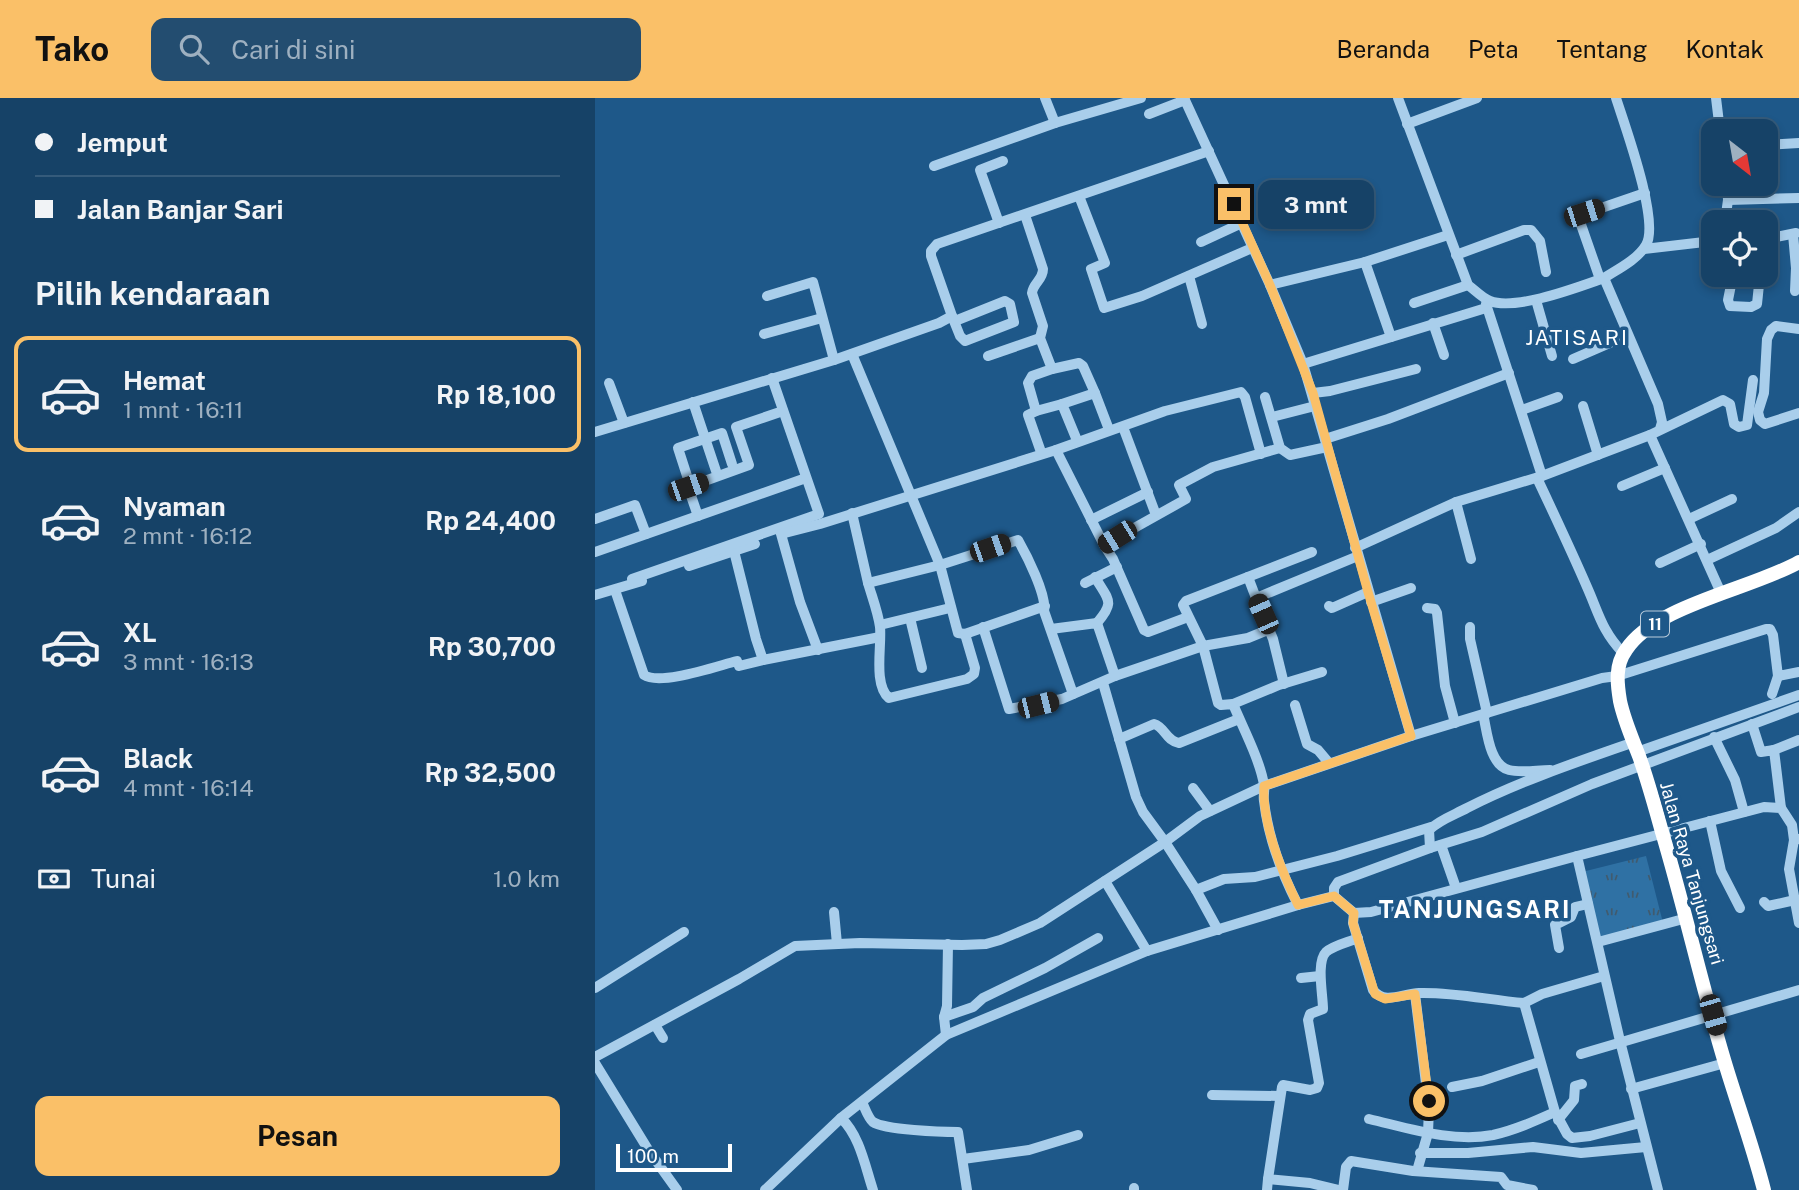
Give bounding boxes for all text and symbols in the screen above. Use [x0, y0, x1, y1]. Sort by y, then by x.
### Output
search box [151, 18, 641, 81]
text: Tako [35, 30, 109, 68]
icon: search [175, 30, 213, 68]
text: Cari di sini [231, 34, 356, 65]
text: Beranda [1336, 35, 1430, 63]
text: Peta [1468, 35, 1519, 63]
text: Tentang [1557, 35, 1647, 63]
text: Kontak [1685, 35, 1764, 63]
north arrow [1701, 119, 1778, 196]
map controls [1701, 119, 1778, 287]
text: Jemput [77, 127, 168, 158]
callout: 3 mnt [1259, 180, 1374, 228]
route end [1218, 188, 1250, 220]
text: 3 mnt [1284, 191, 1348, 218]
text: Jalan Banjar Sari [77, 194, 284, 225]
car [1561, 197, 1608, 229]
button: locate [1701, 210, 1778, 287]
text: Pilih kendaraan [35, 275, 270, 312]
district label: JATISARI [1525, 325, 1629, 350]
icon: car [39, 363, 102, 426]
text: Hemat [123, 365, 206, 396]
text: Rp 18,100 [436, 379, 556, 410]
text: 1 mnt · 16:11 [123, 396, 243, 423]
car [665, 470, 712, 504]
icon: car [39, 489, 102, 552]
text: Nyaman [123, 491, 226, 522]
text: Rp 24,400 [425, 505, 556, 536]
car [1094, 517, 1141, 557]
text: 2 mnt · 16:12 [123, 522, 252, 549]
car [967, 531, 1014, 565]
car [1245, 591, 1282, 637]
road number: 11 [1641, 611, 1669, 636]
icon: car [39, 615, 102, 678]
text: XL [123, 617, 157, 648]
text: Rp 30,700 [428, 631, 556, 662]
text: 3 mnt · 16:13 [123, 648, 254, 675]
car [1016, 690, 1061, 720]
icon: car [39, 741, 102, 804]
text: Black [123, 743, 193, 774]
text: Rp 32,500 [424, 757, 556, 788]
text: 4 mnt · 16:14 [123, 774, 254, 801]
street label: Jalan Raya Tanjungsari [1656, 779, 1728, 967]
icon: cash [35, 860, 73, 898]
text: Tunai [91, 863, 156, 894]
text: 1.0 km [493, 865, 560, 892]
district label: TANJUNGSARI [1379, 895, 1571, 923]
car [1698, 992, 1729, 1038]
route start [1413, 1085, 1445, 1117]
button: Pesan [35, 1096, 560, 1176]
scale bar [616, 1141, 731, 1173]
text: 100 m [627, 1145, 679, 1167]

